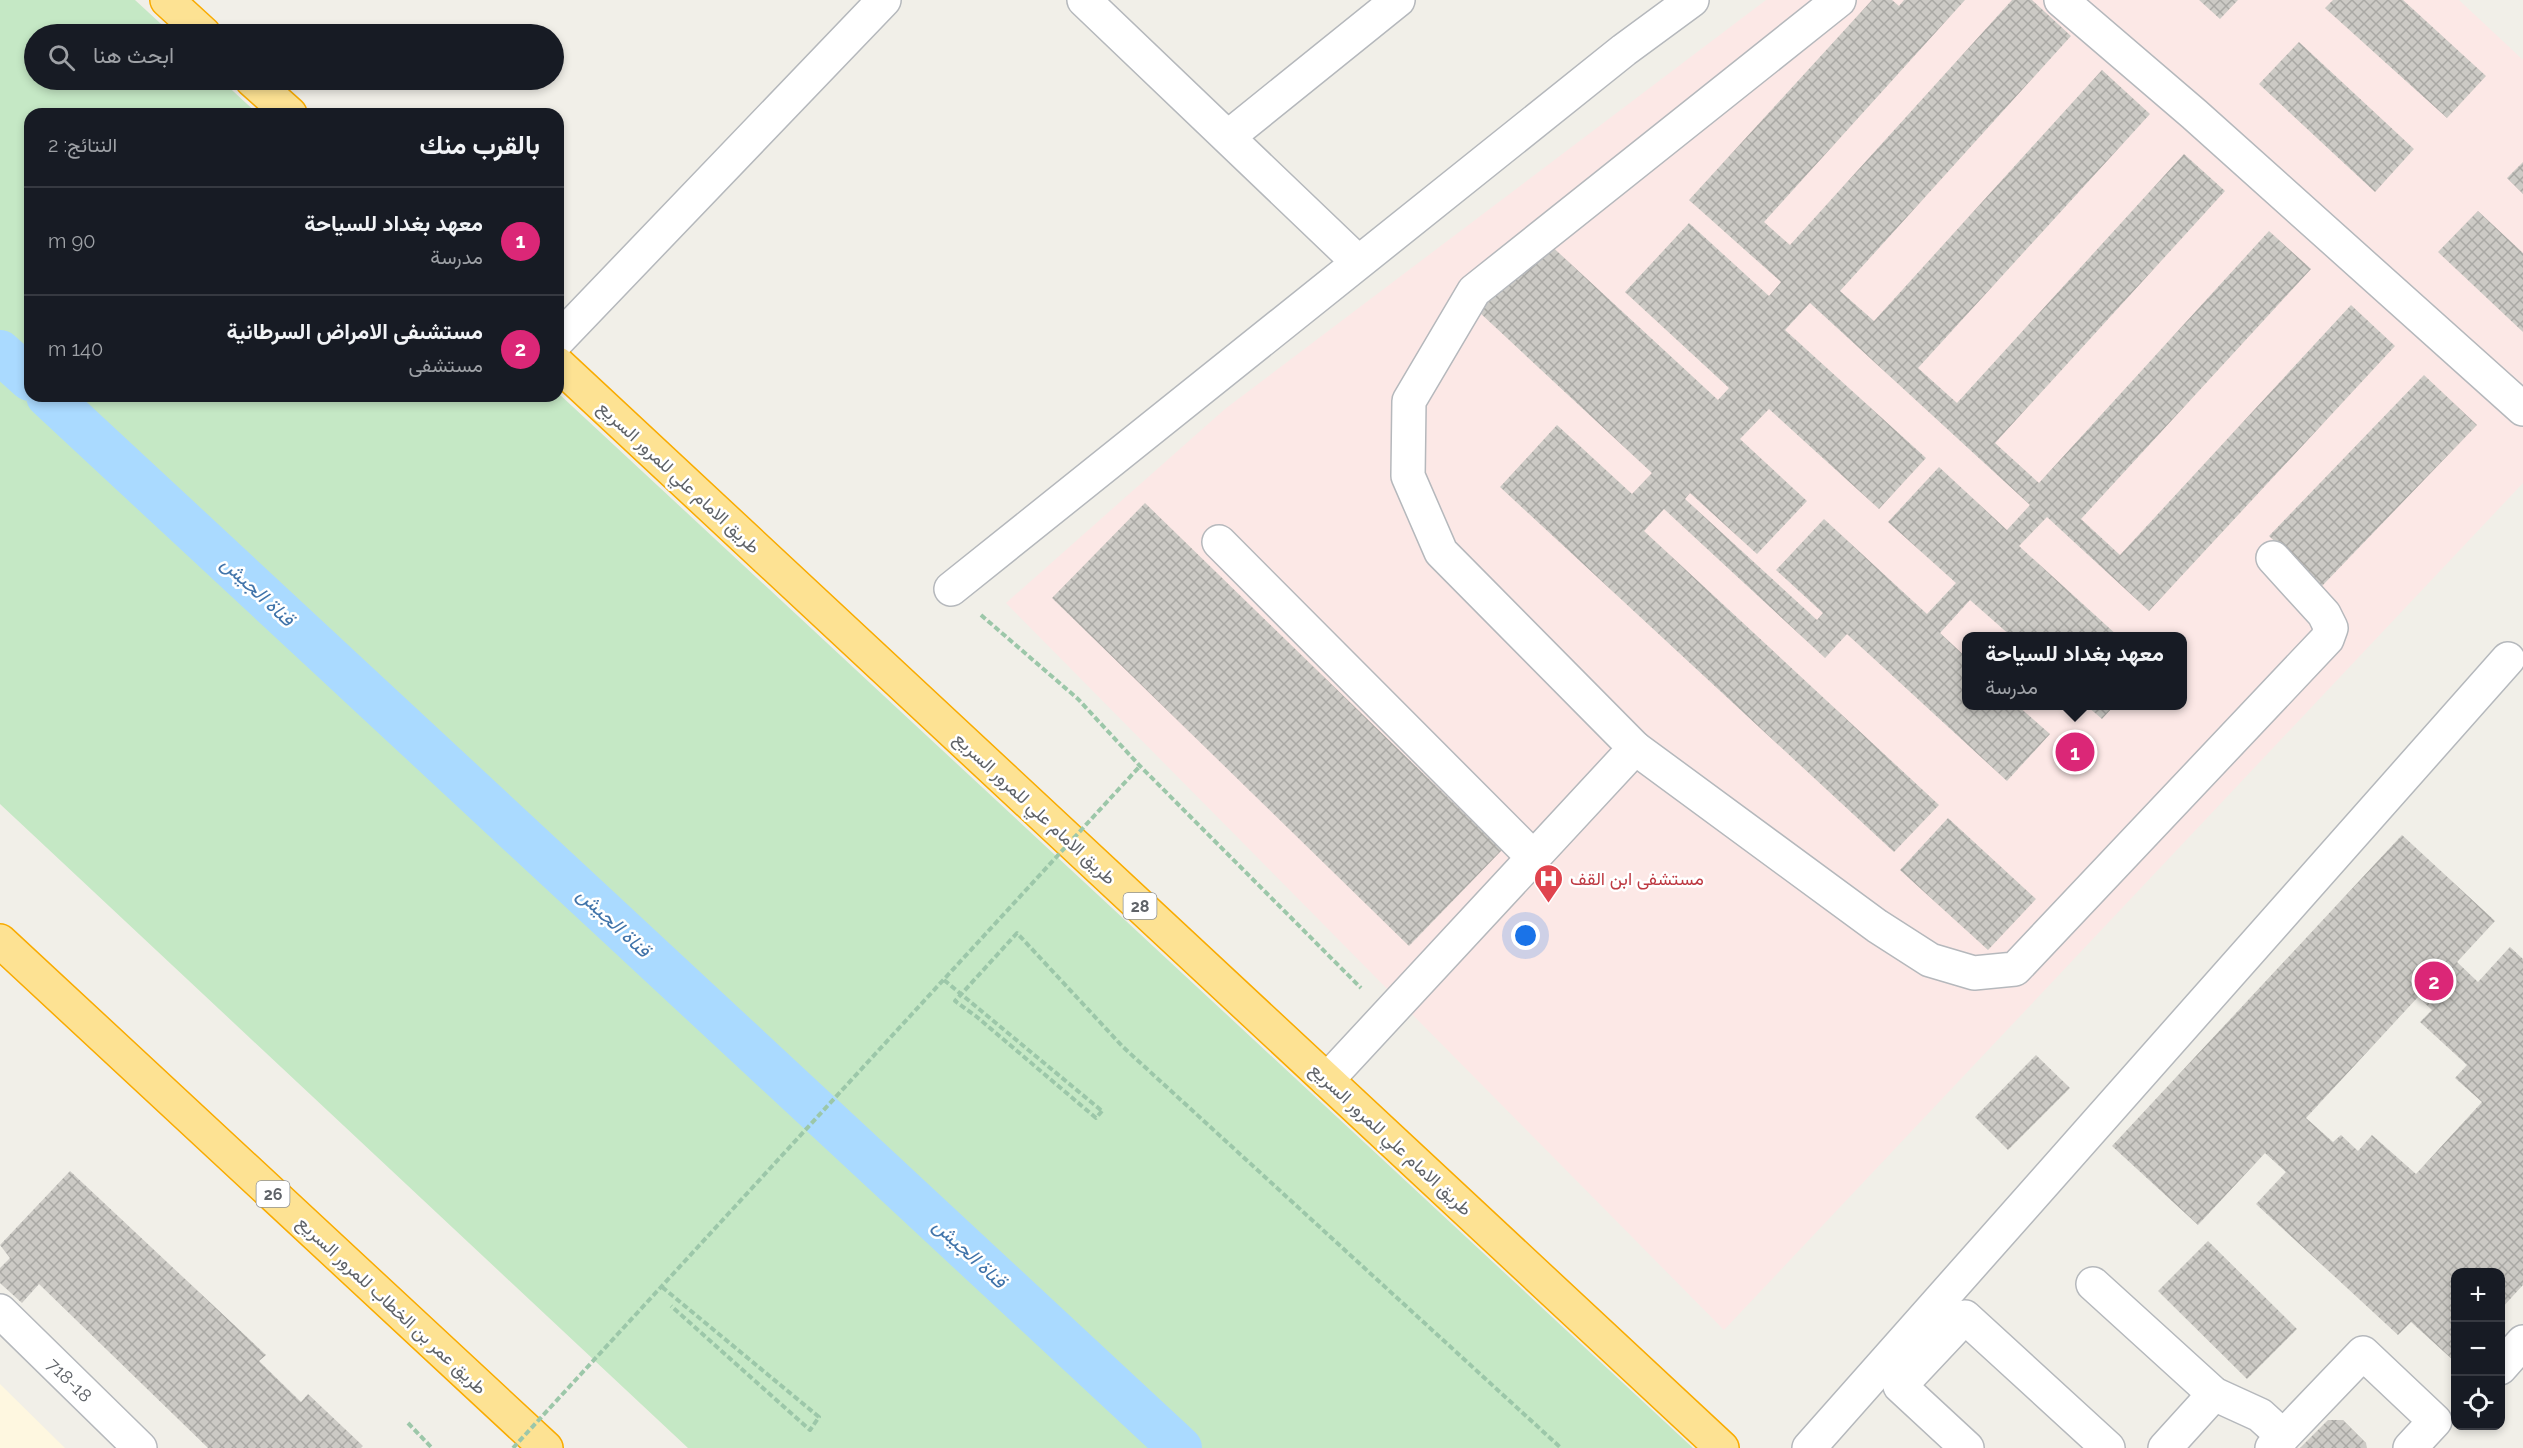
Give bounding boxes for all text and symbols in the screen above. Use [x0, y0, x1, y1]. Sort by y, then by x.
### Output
search box [24, 24, 564, 90]
icon: search [45, 41, 78, 74]
text: ابحث هنا [93, 42, 174, 68]
text: بالقرب منك [420, 130, 540, 160]
text: النتائج: 2 [48, 133, 117, 157]
text: معهد بغداد للسياحة [304, 210, 483, 236]
text: 90 m [48, 229, 95, 253]
text: 1 [516, 229, 525, 253]
text: مدرسة [430, 245, 483, 269]
text: مستشىفى الامراض السرطانية [226, 318, 483, 344]
text: 140 m [48, 337, 103, 361]
text: 2 [515, 337, 526, 361]
text: مستشفى [408, 353, 483, 377]
street label: طريق الامام علي للمرور السريع [590, 396, 764, 561]
water label: قناة الجيش [216, 551, 301, 633]
popup [1962, 632, 2187, 710]
text: معهد بغداد للسياحة [1985, 640, 2164, 666]
text: مدرسة [1985, 675, 2038, 699]
street label: طريق الامام علي للمرور السريع [946, 727, 1120, 892]
pin: 1 [2056, 730, 2094, 774]
hospital icon: مستشفى ابن القف [1533, 862, 1565, 904]
place label: مستشفى ابن القف [1570, 868, 1704, 890]
water label: قناة الجيش [572, 882, 657, 964]
road number: 28 [1124, 893, 1156, 919]
your location [1511, 921, 1540, 950]
pin: 2 [2414, 958, 2454, 1004]
street label: طريق الامام علي للمرور السريع [1302, 1058, 1476, 1223]
road number: 26 [256, 1181, 290, 1207]
street label: طريق عمر بن الخطاب للمرور السريع [292, 1212, 491, 1400]
water label: قناة الجيش [928, 1213, 1013, 1295]
map controls [2451, 1268, 2505, 1430]
button: + [2451, 1268, 2505, 1322]
button: − [2451, 1322, 2505, 1376]
street label: 718-18 [43, 1353, 97, 1406]
button: locate [2451, 1376, 2505, 1430]

